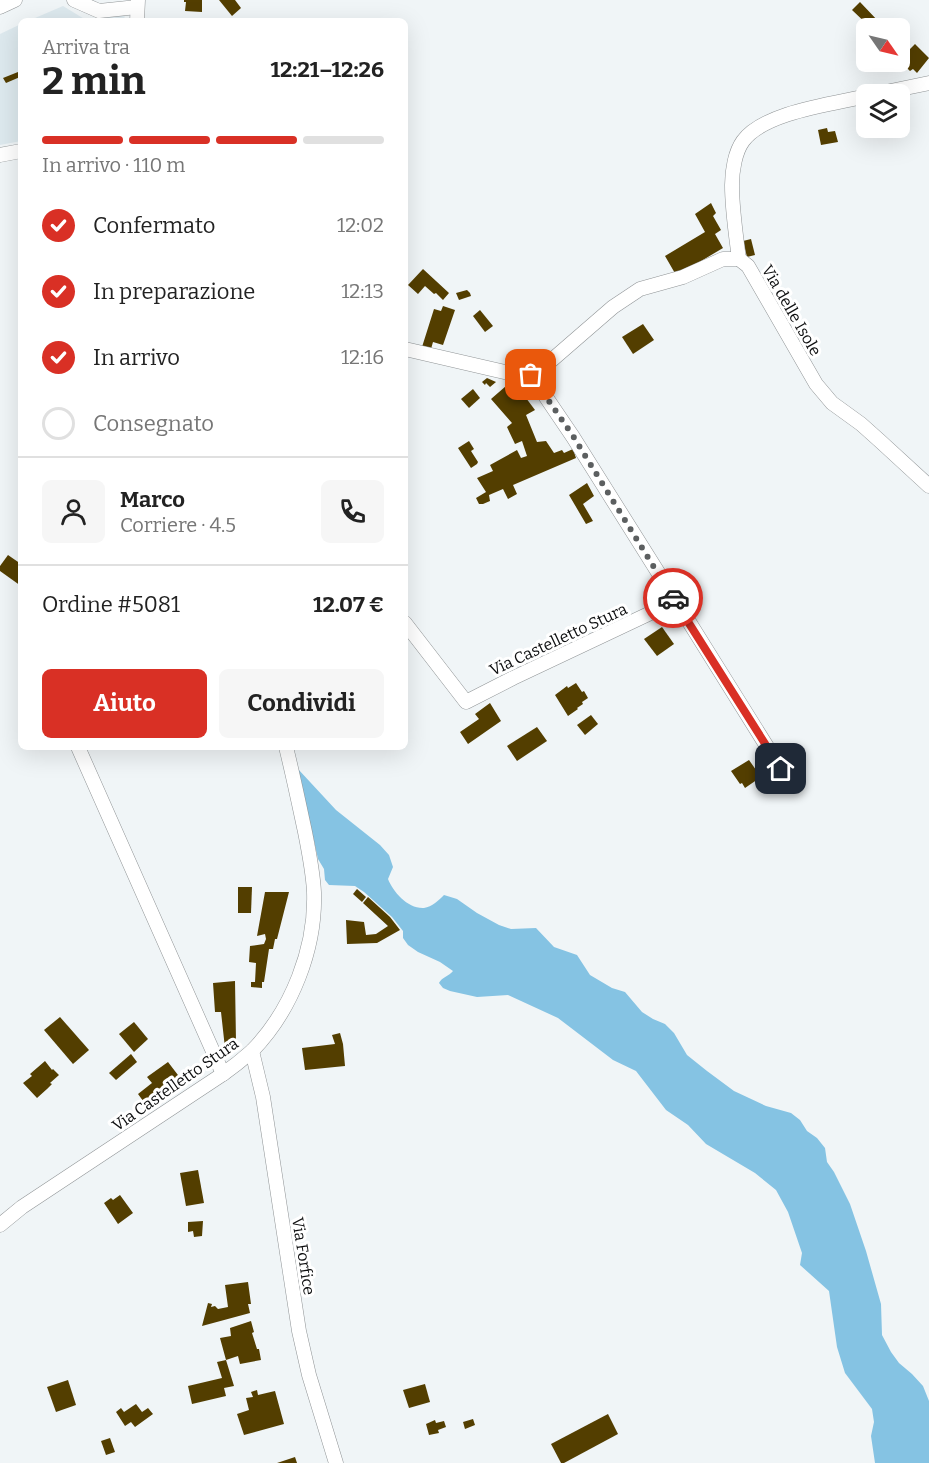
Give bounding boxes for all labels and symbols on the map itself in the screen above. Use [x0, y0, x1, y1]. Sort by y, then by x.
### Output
north arrow [856, 18, 910, 72]
street label: Via delle Isole [758, 261, 825, 359]
pin [505, 349, 556, 400]
courier [643, 568, 703, 628]
street label: Via Castelletto Stura [486, 599, 630, 680]
pin [755, 743, 806, 794]
street label: Via Castelletto Stura [109, 1034, 242, 1135]
street label: Via Forfice [288, 1216, 319, 1296]

